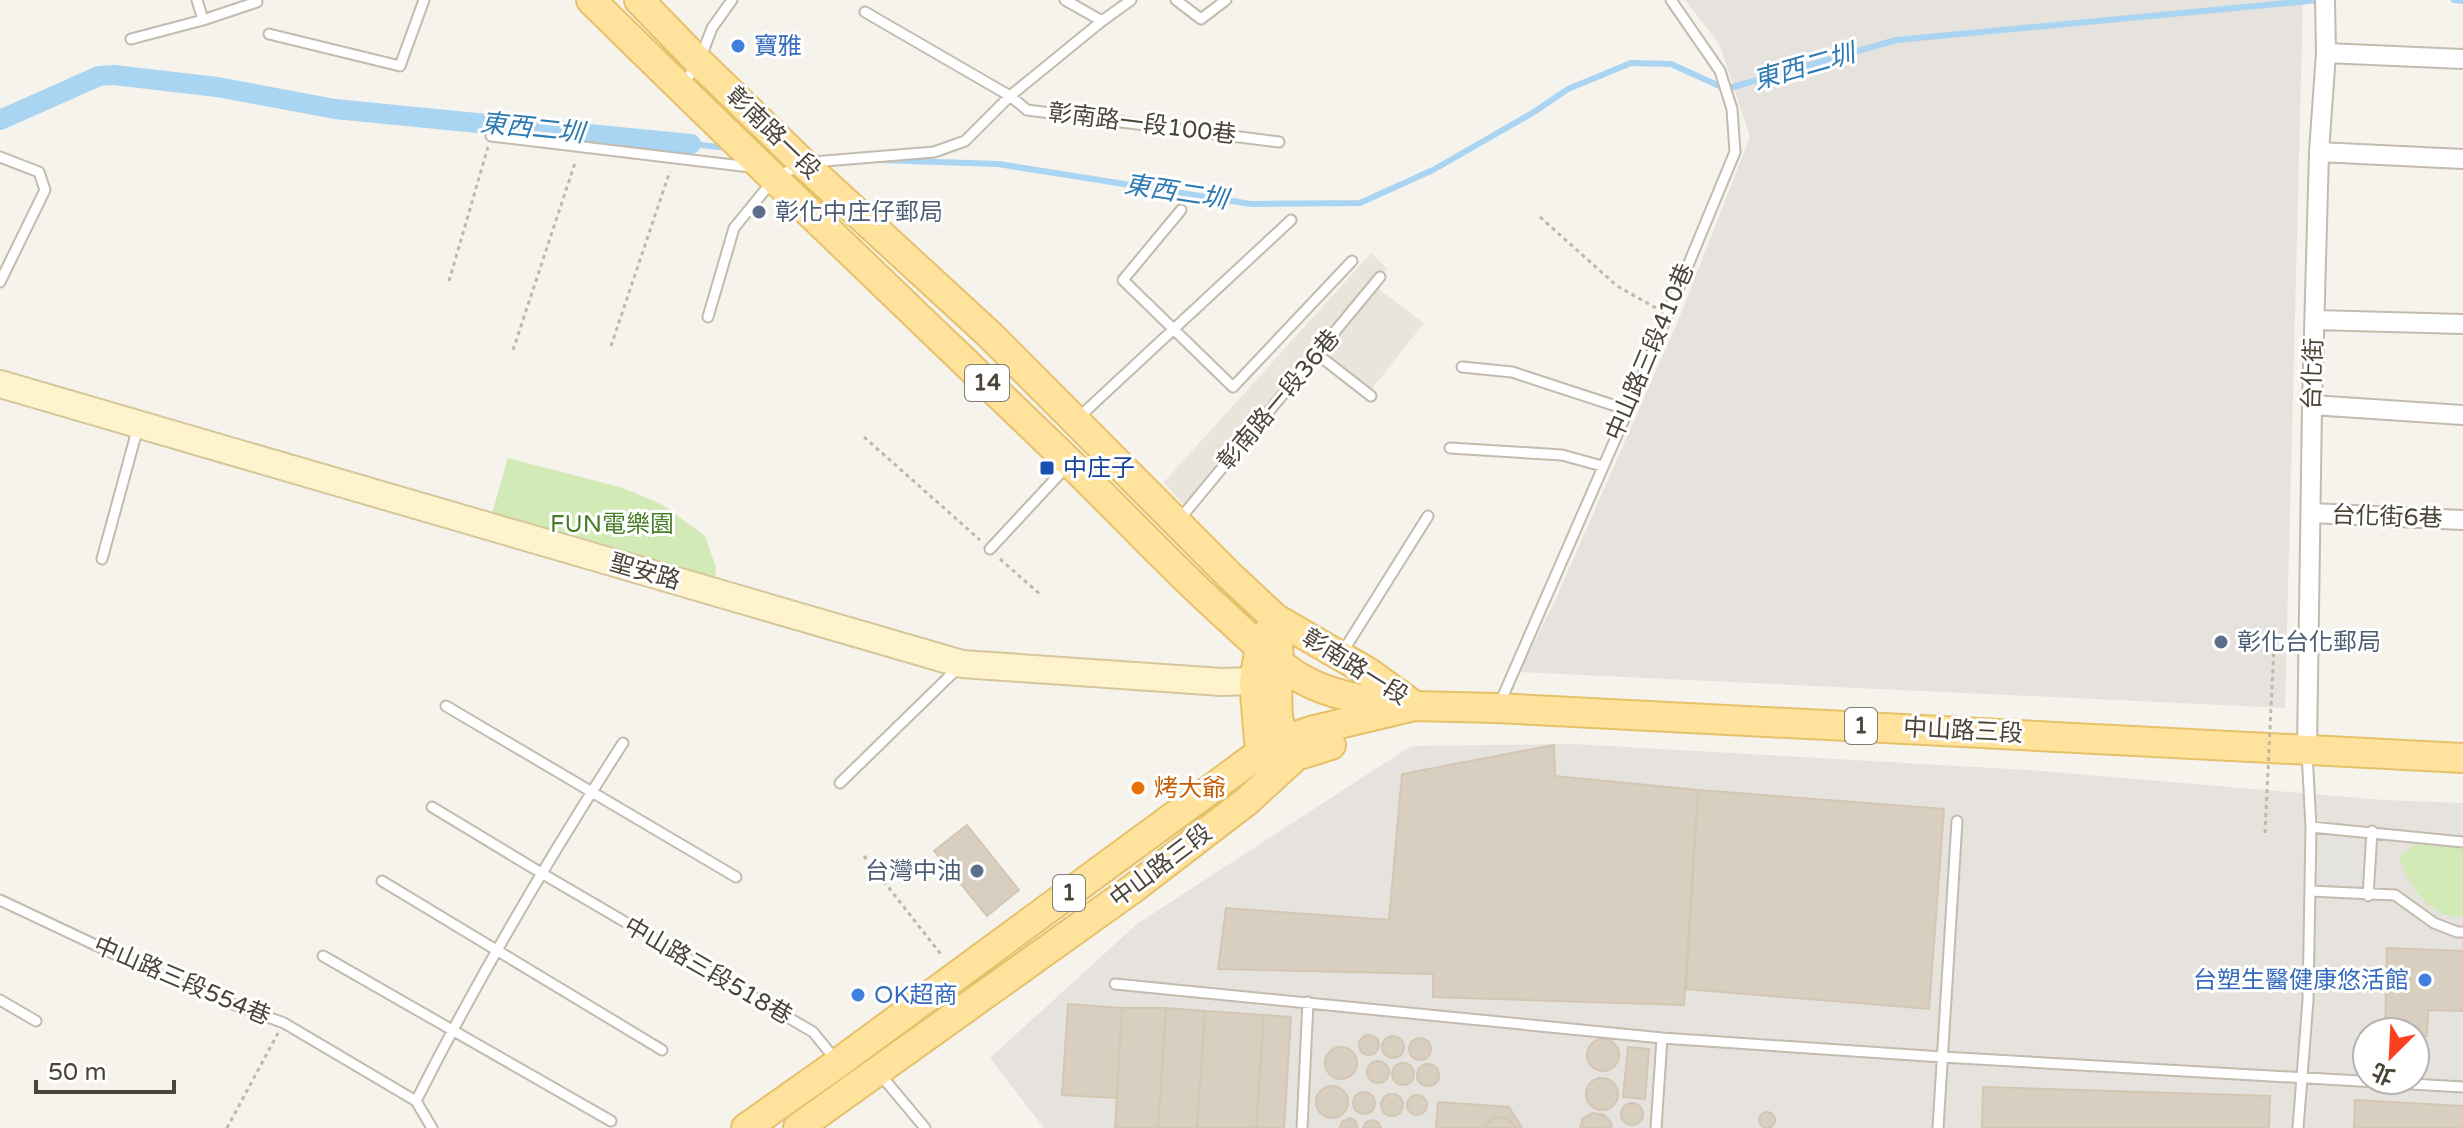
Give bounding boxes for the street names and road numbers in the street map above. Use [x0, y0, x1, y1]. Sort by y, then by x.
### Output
street label: 彰南路一段 [720, 81, 826, 185]
street label: 彰南路一段100巷 [1046, 98, 1238, 150]
street label: 中山路三段410巷 [1600, 259, 1700, 445]
street label: 彰南路一段36巷 [1212, 324, 1346, 476]
street label: 台化街 [2297, 338, 2329, 410]
road number: 14 [965, 365, 1009, 401]
street label: 台化街6巷 [2331, 501, 2443, 533]
street label: 聖安路 [606, 548, 684, 596]
street label: 彰南路一段 [1296, 623, 1414, 711]
road number: 1 [1845, 708, 1877, 744]
street label: 中山路三段 [1902, 713, 2024, 749]
street label: 中山路三段 [1104, 818, 1218, 914]
road number: 1 [1053, 875, 1085, 911]
street label: 中山路三段518巷 [619, 911, 797, 1031]
street label: 中山路三段554巷 [89, 931, 275, 1031]

